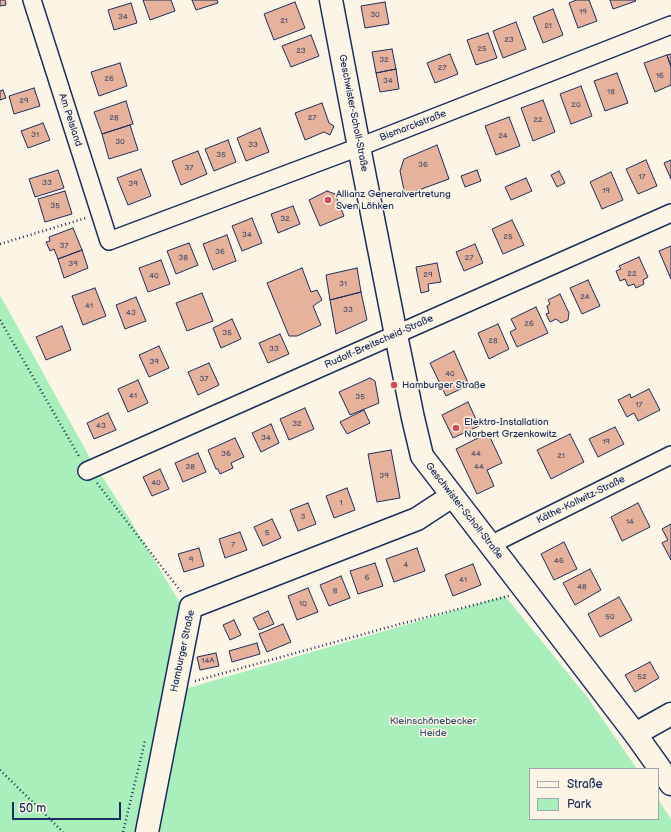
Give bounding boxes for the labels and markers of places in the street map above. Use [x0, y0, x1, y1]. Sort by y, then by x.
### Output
place label: Allianz Generalvertretung Sven Löhken [336, 188, 451, 212]
marker: Allianz Generalvertretung Sven Löhken [323, 195, 333, 205]
place label: Hamburger Straße [402, 379, 486, 391]
marker: Hamburger Straße [389, 380, 399, 390]
place label: Elektro-Installation Norbert Grzenkowitz [464, 416, 557, 440]
marker: Elektro-Installation Norbert Grzenkowitz [451, 423, 461, 433]

